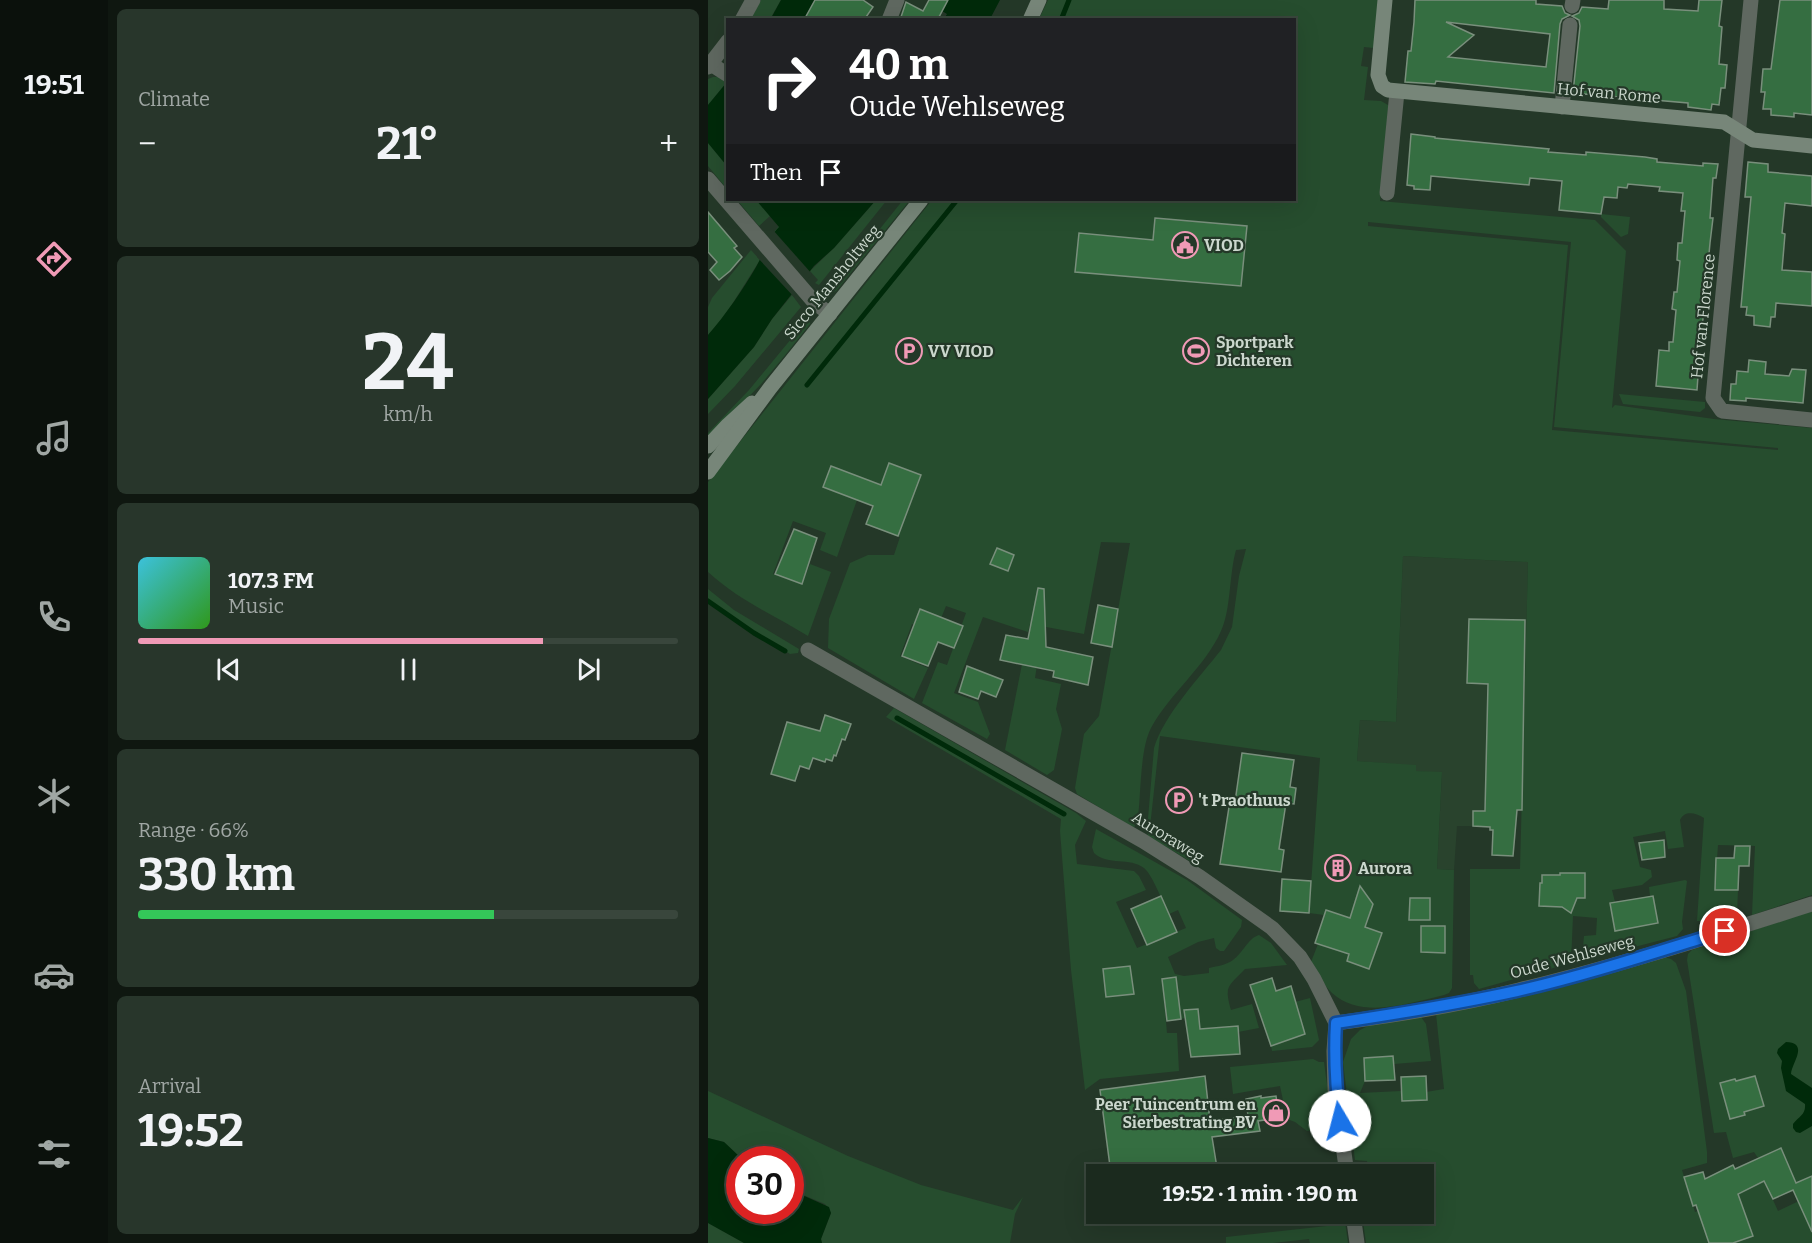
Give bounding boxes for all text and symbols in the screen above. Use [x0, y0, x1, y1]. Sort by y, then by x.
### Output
text: 40 m [849, 40, 949, 90]
icon: right [750, 42, 828, 120]
text: 19:51 [24, 69, 84, 101]
street label: Hof van Rome [1556, 79, 1662, 107]
text: Climate [138, 87, 210, 111]
text: Oude Wehlseweg [849, 91, 1065, 123]
text: 21° [376, 117, 439, 171]
text: − [138, 124, 156, 164]
text: + [659, 124, 678, 164]
icon: arrive [814, 156, 847, 189]
text: Then [750, 159, 802, 186]
street label: Sicco Mansholtweg [780, 221, 884, 343]
public building icon: VIOD [1170, 230, 1200, 260]
place label: VIOD [1204, 236, 1244, 255]
icon: directions [33, 238, 75, 280]
street label: Hof van Florence [1687, 253, 1719, 379]
text: 24 [362, 316, 454, 410]
place label: Sportpark Dichteren [1216, 333, 1294, 370]
parking icon: VV VIOD [894, 336, 924, 366]
sports icon: Sportpark Dichteren [1181, 336, 1211, 366]
place label: VV VIOD [928, 342, 994, 361]
text: km/h [383, 402, 433, 426]
icon: music [33, 417, 75, 459]
text: 107.3 FM [228, 567, 314, 594]
text: Music [228, 594, 284, 618]
icon: phone [33, 596, 75, 638]
icon: previous [212, 653, 245, 686]
icon: pause [392, 653, 425, 686]
icon: next [572, 653, 605, 686]
icon: climate [33, 775, 75, 817]
parking icon: 't Praothuus [1164, 785, 1194, 815]
place label: 't Praothuus [1198, 791, 1291, 810]
street label: Auroraweg [1128, 807, 1208, 867]
text: Range · 66% [138, 818, 249, 842]
text: 330 km [138, 848, 295, 902]
building icon: Aurora [1323, 853, 1353, 883]
place label: Aurora [1358, 859, 1412, 878]
pin [1699, 905, 1750, 956]
icon: arrive [1708, 914, 1741, 947]
street label: Oude Wehlseweg [1508, 931, 1636, 983]
icon: car [33, 954, 75, 996]
text: Arrival [138, 1074, 201, 1098]
position arrow [1308, 1089, 1372, 1153]
place label: Peer Tuincentrum en Sierbestrating BV [1095, 1095, 1257, 1132]
shop icon: Peer Tuincentrum en Sierbestrating BV [1261, 1098, 1291, 1128]
text: 19:52 [138, 1104, 244, 1158]
icon: filters [33, 1133, 75, 1175]
speed limit sign: 30 [726, 1146, 804, 1224]
text: 19:52 · 1 min · 190 m [1163, 1180, 1357, 1207]

